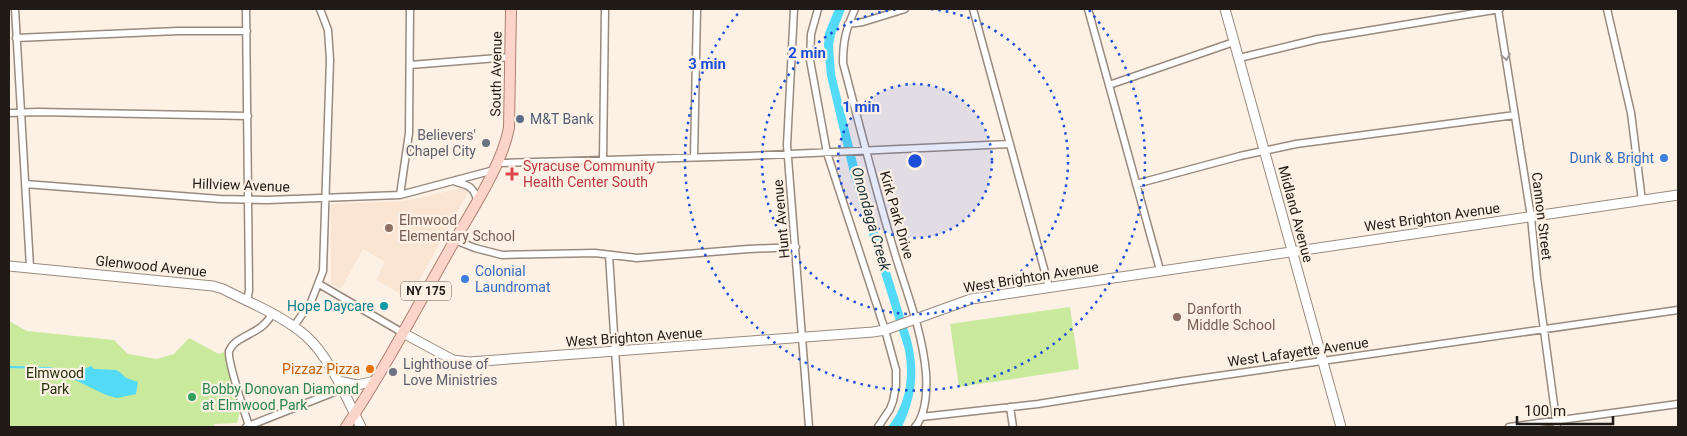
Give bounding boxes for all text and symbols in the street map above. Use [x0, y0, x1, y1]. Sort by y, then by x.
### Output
street label: South Avenue [487, 31, 505, 117]
text: 2 min [788, 44, 826, 62]
one-way arrow [1500, 53, 1511, 61]
text: 3 min [688, 55, 726, 73]
text: 1 min [842, 98, 880, 116]
place label: M&T Bank [530, 111, 595, 127]
marker: M&T Bank [514, 113, 526, 125]
place label: Believers' Chapel City [406, 127, 476, 159]
marker: Believers' Chapel City [480, 137, 492, 149]
place label: Dunk & Bright [1570, 150, 1654, 166]
centre of rings [906, 152, 924, 170]
marker: Dunk & Bright [1658, 152, 1670, 164]
place label: Syracuse Community Health Center South [523, 158, 655, 190]
street label: Midland Avenue [1275, 164, 1317, 264]
water label: Onondaga Creek [848, 165, 895, 274]
marker: Syracuse Community Health Center South [505, 167, 519, 181]
street label: Kirk Park Drive [877, 169, 917, 261]
street label: Cannon Street [1529, 171, 1555, 261]
street label: Hillview Avenue [192, 175, 290, 195]
street label: Hunt Avenue [770, 179, 792, 259]
street label: West Brighton Avenue [1363, 200, 1501, 234]
place label: Elmwood Elementary School [399, 212, 515, 244]
marker: Elmwood Elementary School [383, 222, 395, 234]
street label: Glenwood Avenue [95, 252, 207, 280]
street label: West Brighton Avenue [962, 258, 1100, 296]
place label: Colonial Laundromat [475, 263, 551, 295]
marker: Colonial Laundromat [459, 273, 471, 285]
road number: NY 175 [401, 282, 451, 300]
place label: Hope Daycare [287, 298, 374, 314]
marker: Hope Daycare [378, 300, 390, 312]
place label: Danforth Middle School [1187, 301, 1275, 333]
marker: Danforth Middle School [1171, 311, 1183, 323]
street label: West Brighton Avenue [565, 324, 703, 350]
street label: West Lafayette Avenue [1226, 334, 1370, 370]
place label: Lighthouse of Love Ministries [403, 356, 497, 388]
place label: Pizzaz Pizza [282, 361, 360, 377]
marker: Pizzaz Pizza [364, 363, 376, 375]
park label: Elmwood Park [26, 365, 84, 397]
marker: Lighthouse of Love Ministries [387, 366, 399, 378]
place label: Bobby Donovan Diamond at Elmwood Park [202, 381, 359, 413]
marker: Bobby Donovan Diamond at Elmwood Park [186, 391, 198, 403]
scale bar [1517, 394, 1613, 426]
text: 100 m [1524, 402, 1566, 420]

